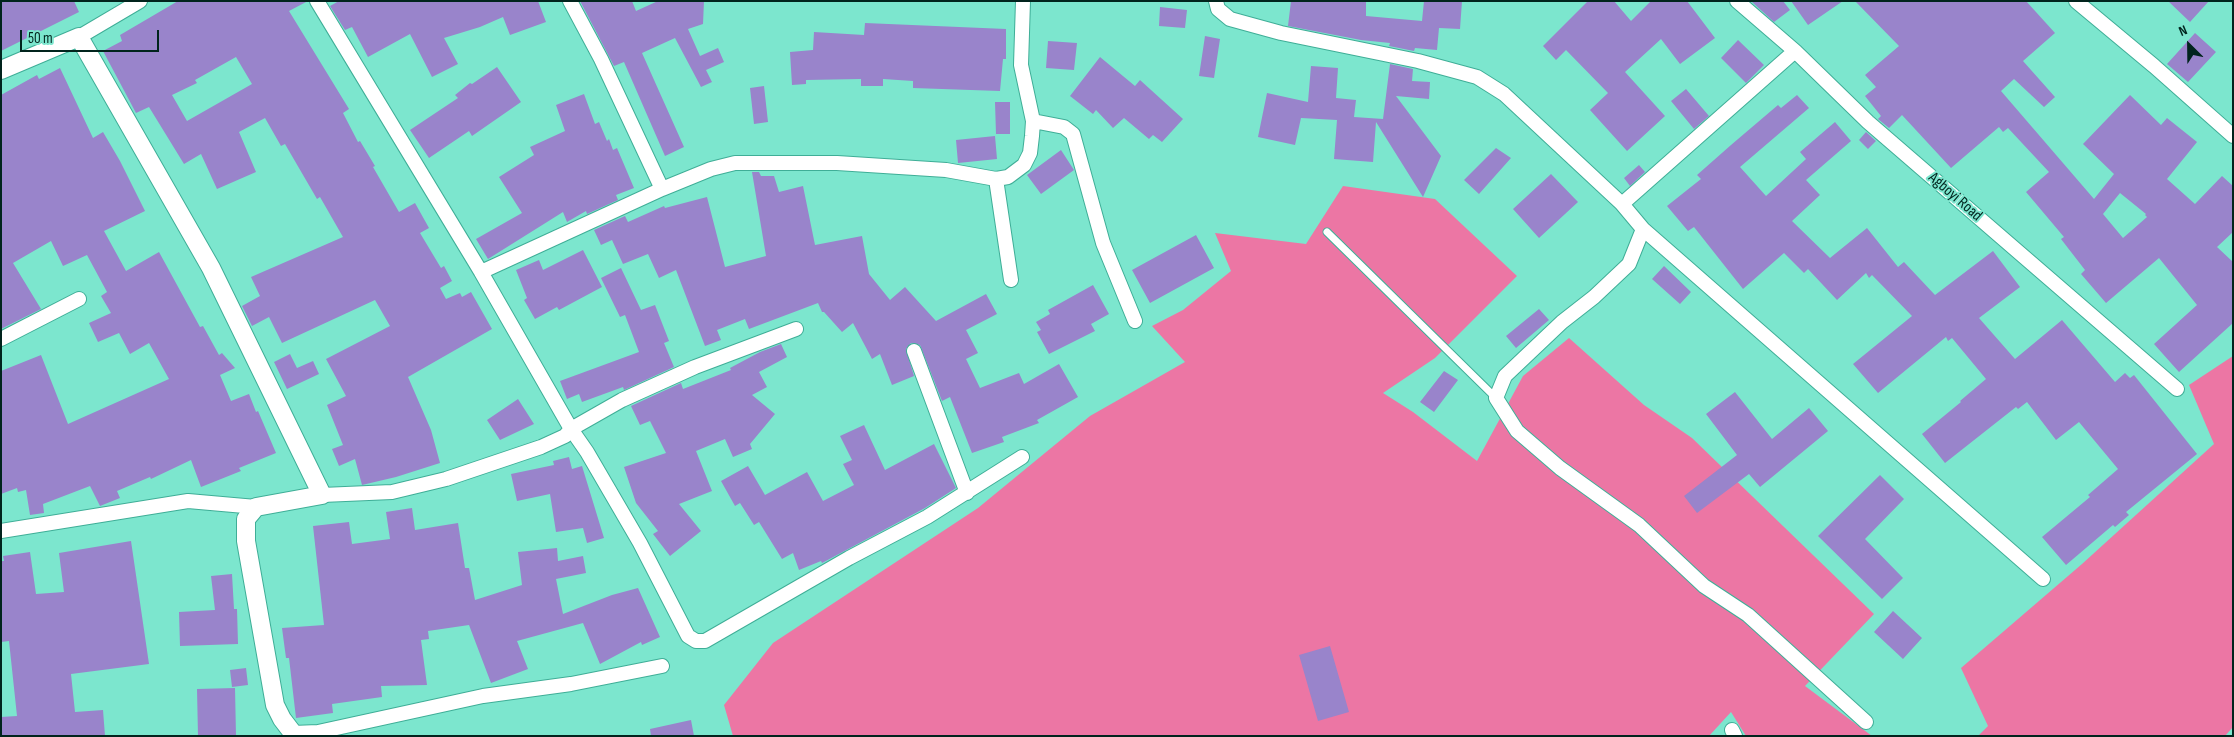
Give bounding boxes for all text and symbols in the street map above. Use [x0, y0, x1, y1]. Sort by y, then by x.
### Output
scale bar [22, 20, 161, 52]
north arrow [2164, 20, 2214, 70]
text: N [2176, 21, 2190, 40]
text: 50 m [28, 29, 53, 48]
street label: Agboyi Road [1924, 168, 1986, 226]

